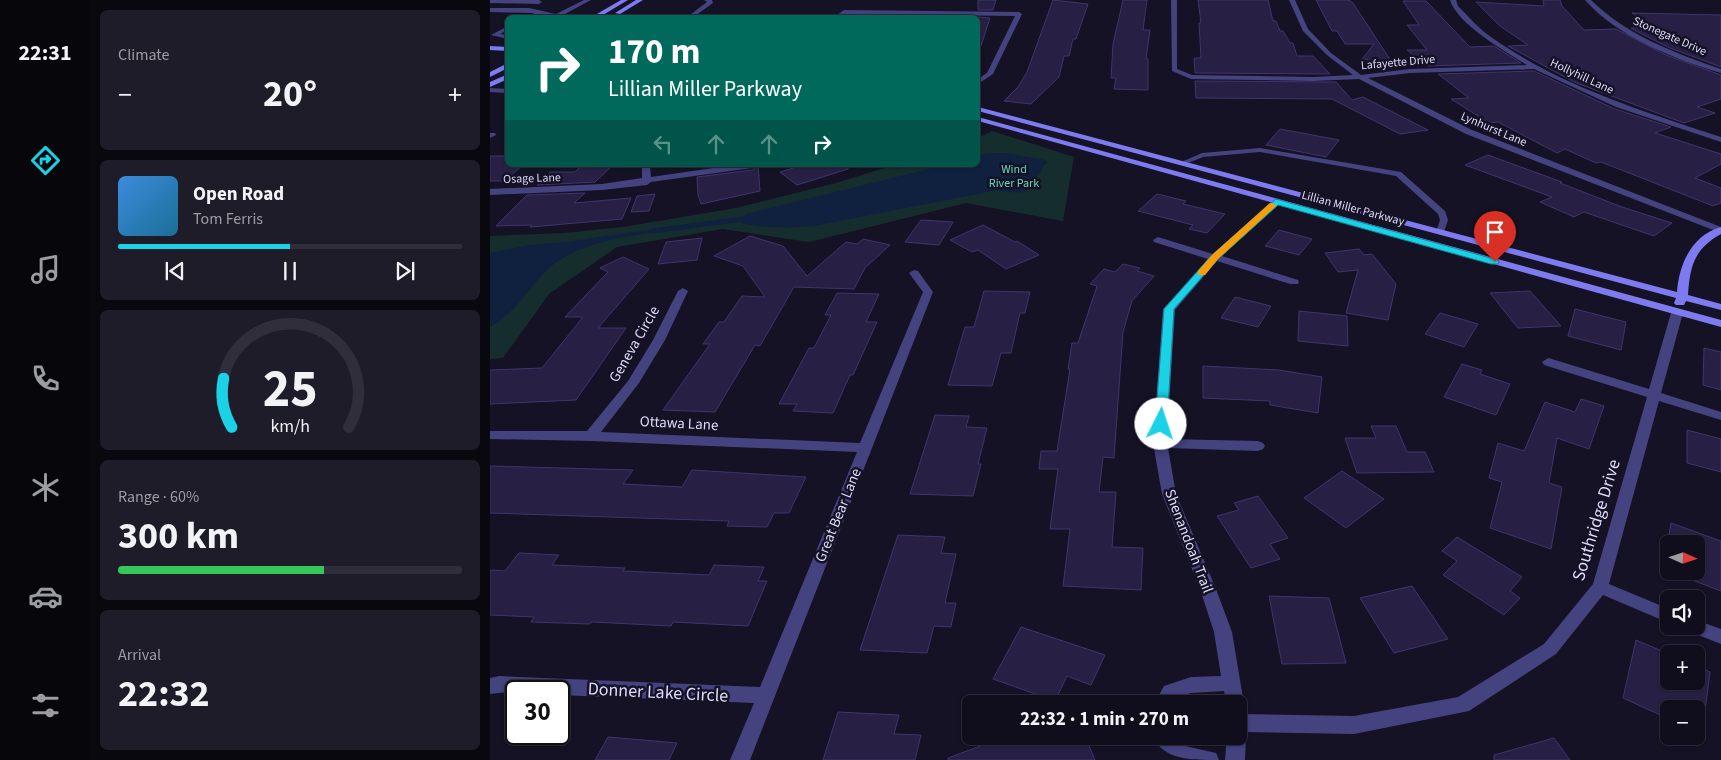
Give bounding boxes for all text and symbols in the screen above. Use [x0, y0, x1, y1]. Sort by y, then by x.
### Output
street label: Stonegate Drive [1630, 13, 1709, 60]
text: 170 m [608, 27, 700, 77]
icon: right [525, 35, 590, 100]
text: 22:31 [18, 37, 72, 69]
text: Climate [118, 44, 169, 66]
street label: Lafayette Drive [1360, 51, 1436, 74]
street label: Hollyhill Lane [1547, 54, 1616, 99]
text: 20° [263, 67, 317, 121]
text: Lillian Miller Parkway [608, 73, 802, 105]
text: − [118, 75, 132, 115]
text: + [448, 75, 462, 115]
street label: Lynhurst Lane [1458, 108, 1530, 151]
icon: left [649, 130, 677, 158]
icon: ahead [702, 130, 730, 158]
icon: ahead [755, 130, 783, 158]
icon: right [808, 130, 836, 158]
icon: directions [28, 143, 63, 178]
park label: Wind River Park [989, 161, 1039, 192]
street label: Osage Lane [503, 169, 561, 188]
text: Open Road [193, 181, 284, 208]
street label: Lillian Miller Parkway [1300, 187, 1407, 230]
text: Tom Ferris [193, 208, 263, 230]
pin [1474, 211, 1516, 262]
icon: arrive [1481, 218, 1509, 246]
icon: music [28, 252, 63, 287]
icon: previous [161, 257, 189, 285]
icon: pause [276, 257, 304, 285]
icon: next [391, 257, 419, 285]
street label: Geneva Circle [604, 302, 665, 386]
text: 25 [263, 353, 317, 427]
icon: phone [28, 361, 63, 396]
position arrow [1134, 397, 1186, 449]
street label: Ottawa Lane [639, 411, 719, 436]
text: km/h [270, 414, 310, 439]
street label: Southridge Drive [1566, 456, 1627, 584]
street label: Great Bear Lane [810, 465, 867, 565]
icon: climate [28, 470, 63, 505]
text: Range · 60% [118, 486, 199, 508]
street label: Shenandoah Trail [1159, 486, 1218, 596]
text: 300 km [118, 509, 239, 563]
north arrow [1660, 535, 1705, 580]
map controls [1660, 535, 1705, 745]
icon: car [28, 579, 63, 614]
button: sound [1660, 590, 1705, 635]
text: Arrival [118, 644, 161, 666]
button: + [1660, 645, 1705, 690]
text: 22:32 [118, 667, 210, 721]
street label: Donner Lake Circle [587, 676, 729, 709]
speed limit sign: 30 [505, 680, 570, 745]
icon: filters [28, 688, 63, 723]
button: − [1660, 700, 1705, 745]
text: 22:32 · 1 min · 270 m [1020, 706, 1189, 733]

